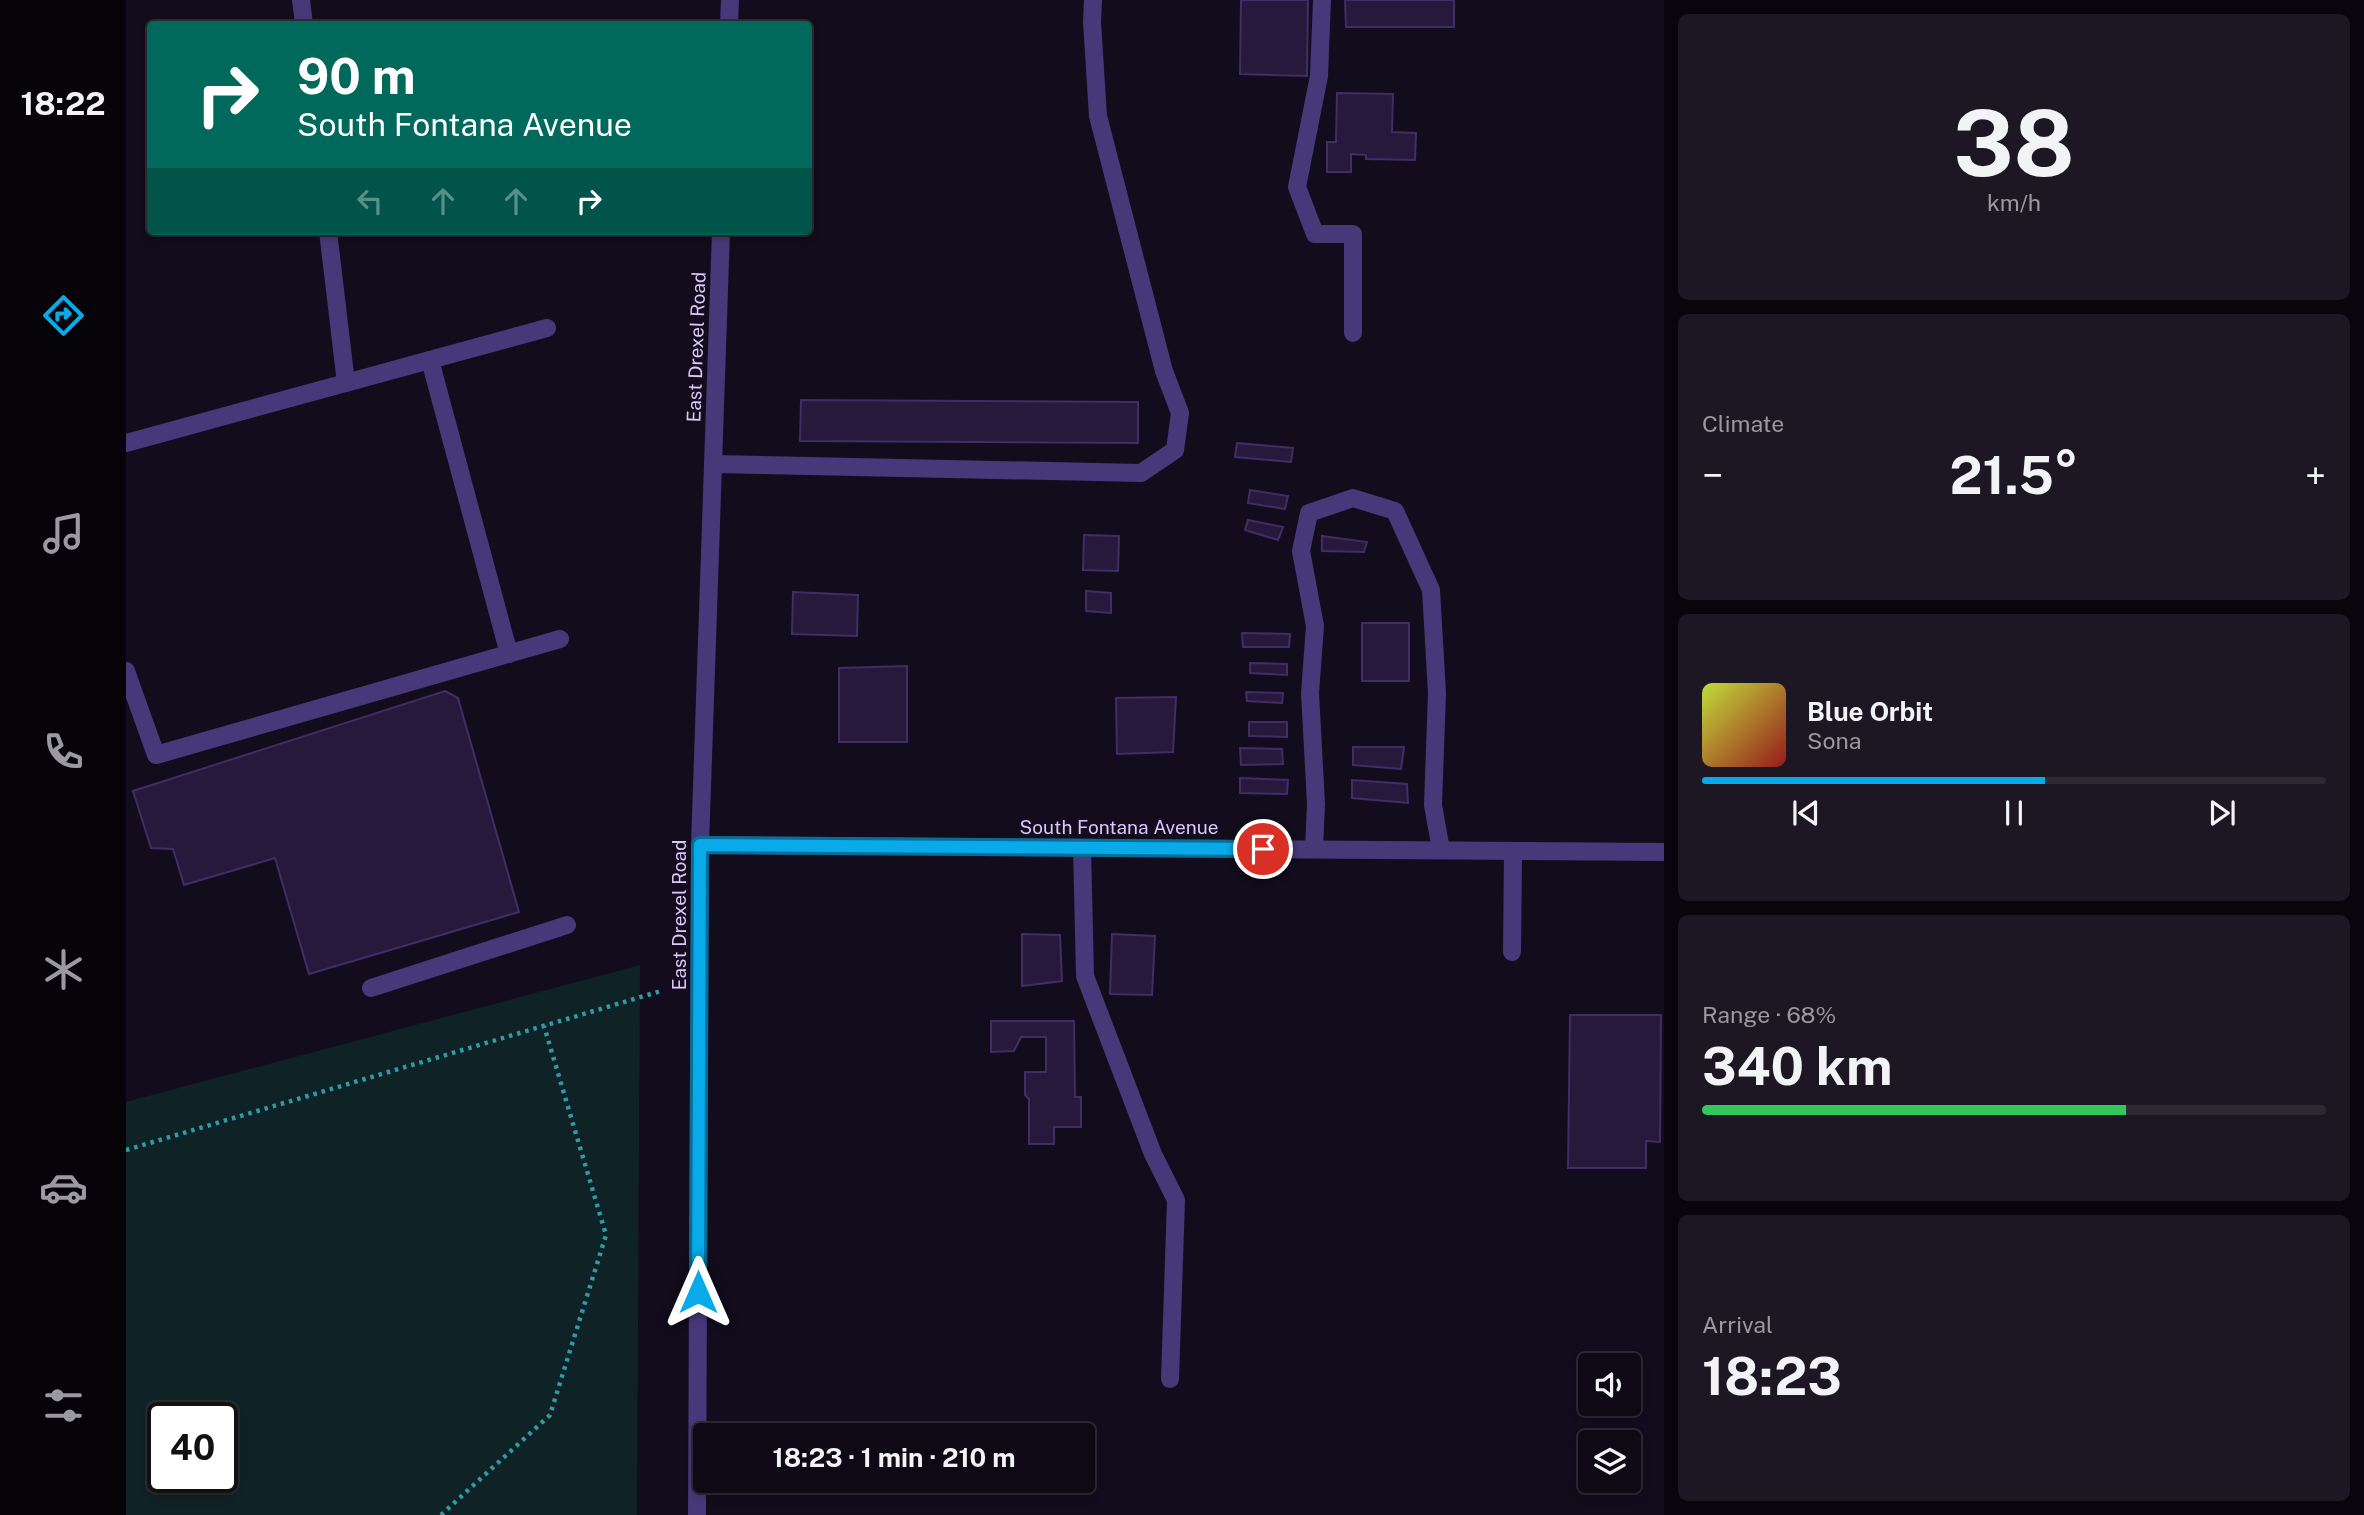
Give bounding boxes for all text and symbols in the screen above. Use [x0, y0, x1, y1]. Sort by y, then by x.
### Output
text: 90 m [297, 47, 416, 105]
icon: right [182, 49, 273, 140]
text: 18:22 [20, 85, 106, 122]
text: 38 [1953, 90, 2075, 196]
text: South Fontana Avenue [297, 106, 632, 143]
icon: left [351, 182, 389, 220]
icon: ahead [424, 182, 462, 220]
icon: ahead [497, 182, 535, 220]
icon: right [570, 182, 608, 220]
text: km/h [1987, 189, 2041, 216]
street label: East Drexel Road [682, 271, 710, 423]
icon: directions [39, 291, 88, 340]
text: Climate [1702, 410, 1784, 437]
text: 21.5° [1949, 445, 2079, 506]
text: − [1702, 453, 1723, 498]
text: + [2305, 453, 2326, 498]
icon: music [39, 509, 88, 558]
text: Blue Orbit [1807, 696, 1933, 727]
icon: phone [39, 727, 88, 776]
text: Sona [1807, 727, 1861, 754]
icon: previous [1787, 794, 1825, 832]
icon: pause [1995, 794, 2033, 832]
icon: next [2203, 794, 2241, 832]
street label: South Fontana Avenue [1020, 816, 1218, 838]
pin [1233, 819, 1293, 879]
icon: arrive [1244, 830, 1282, 868]
street label: East Drexel Road [668, 840, 690, 990]
icon: climate [39, 945, 88, 994]
text: Range · 68% [1702, 1001, 1836, 1028]
text: 340 km [1702, 1036, 1892, 1097]
icon: car [39, 1163, 88, 1212]
position arrow [661, 1255, 735, 1329]
text: Arrival [1702, 1311, 1773, 1338]
text: 18:23 [1702, 1346, 1842, 1407]
map controls [1578, 1353, 1641, 1493]
button: sound [1578, 1353, 1641, 1416]
icon: filters [39, 1381, 88, 1430]
speed limit sign: 40 [147, 1402, 238, 1493]
button: layers [1578, 1430, 1641, 1493]
text: 18:23 · 1 min · 210 m [773, 1442, 1015, 1473]

